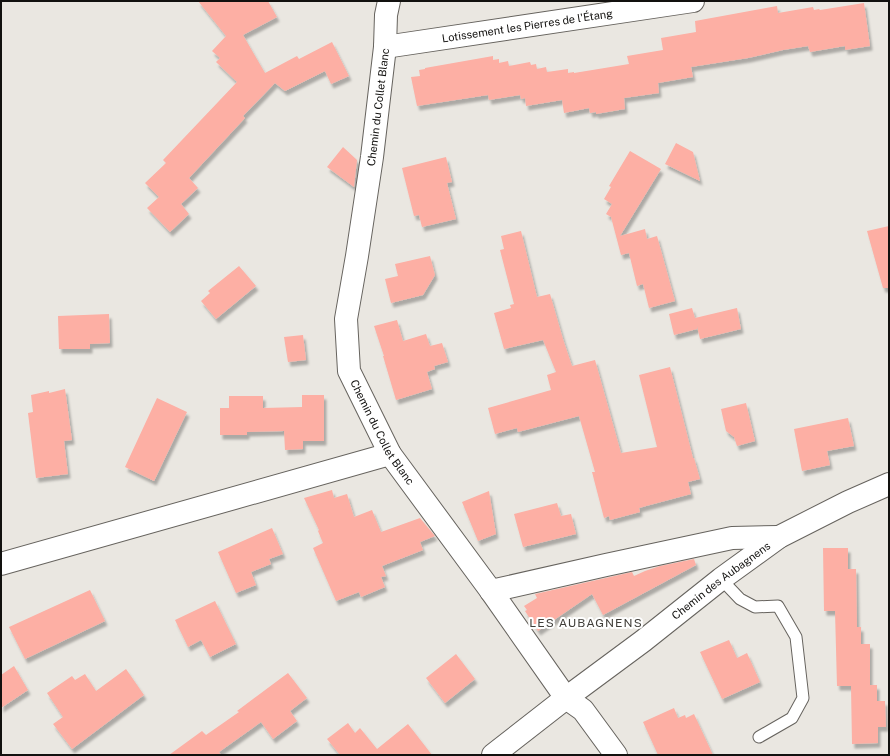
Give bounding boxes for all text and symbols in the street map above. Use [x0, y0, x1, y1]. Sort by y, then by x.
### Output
street label: Lotissement les Pierres de l'Étang [441, 7, 614, 44]
street label: Chemin du Collet Blanc [365, 47, 391, 167]
street label: Chemin du Collet Blanc [348, 377, 417, 487]
street label: Chemin des Aubagnens [669, 539, 773, 622]
district label: LES AUBAGNENS [529, 616, 643, 630]

